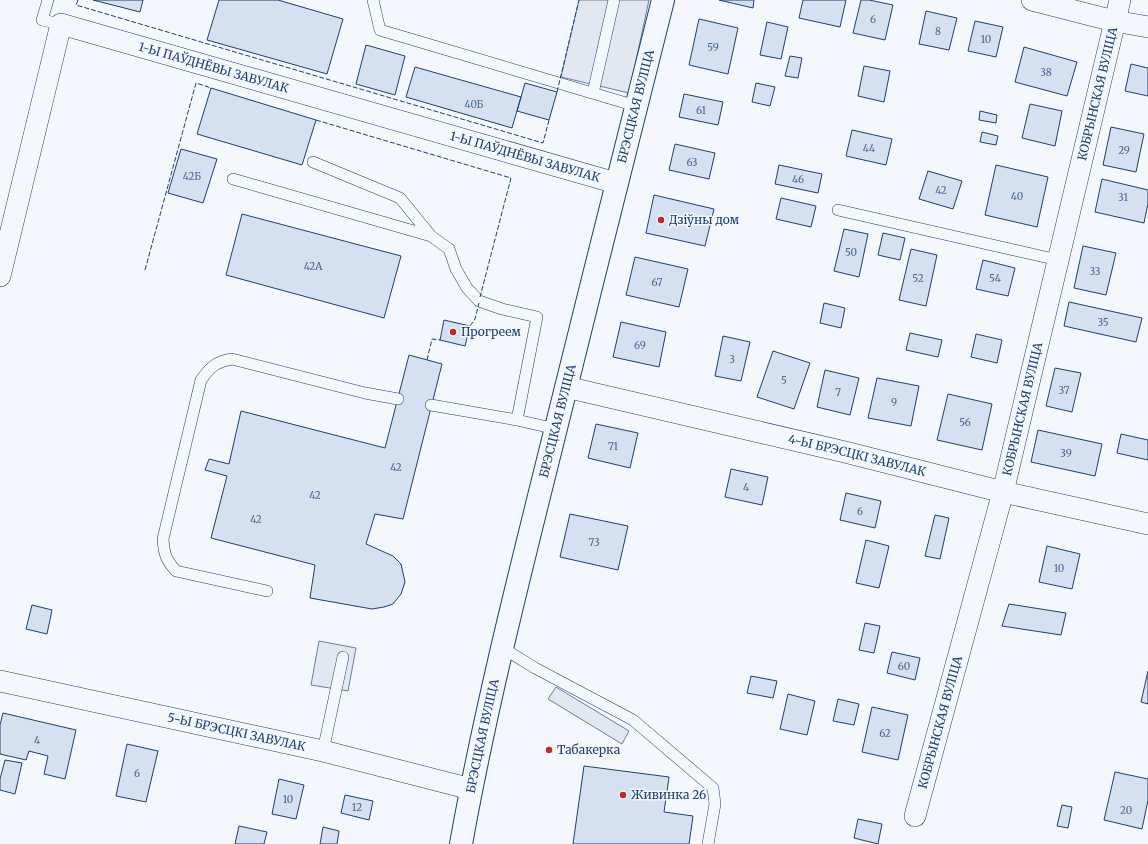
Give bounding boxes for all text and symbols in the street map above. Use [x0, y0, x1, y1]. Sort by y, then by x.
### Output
house number: 6 [870, 13, 876, 26]
house number: 8 [935, 25, 941, 38]
street label: КОБРЫНСКАЯ ВУЛІЦА [1074, 25, 1120, 162]
house number: 10 [981, 33, 991, 46]
street label: 1-Ы ПАЎДНЁВЫ ЗАВУЛАК [137, 39, 291, 96]
house number: 59 [707, 41, 719, 54]
street label: БРЭСЦКАЯ ВУЛІЦА [614, 47, 657, 165]
house number: 38 [1040, 66, 1052, 79]
house number: 40Б [465, 98, 484, 111]
house number: 61 [696, 104, 706, 117]
street label: 1-Ы ПАЎДНЁВЫ ЗАВУЛАК [448, 128, 602, 185]
house number: 44 [863, 142, 875, 155]
house number: 29 [1118, 144, 1130, 157]
house number: 63 [686, 156, 698, 169]
house number: 42Б [183, 170, 201, 183]
house number: 46 [792, 173, 804, 186]
house number: 42 [935, 184, 947, 197]
house number: 40 [1011, 190, 1023, 203]
house number: 31 [1118, 191, 1128, 204]
place label: Дзіўны дом [669, 212, 740, 227]
marker: Дзіўны дом [656, 215, 666, 225]
house number: 50 [845, 246, 857, 259]
house number: 42А [304, 260, 323, 273]
house number: 33 [1090, 265, 1101, 278]
house number: 52 [912, 272, 924, 285]
house number: 54 [989, 272, 1001, 285]
house number: 67 [652, 276, 663, 289]
house number: 35 [1097, 316, 1109, 329]
place label: Прогреем [461, 324, 521, 339]
marker: Прогреем [448, 327, 458, 337]
house number: 69 [634, 339, 646, 352]
street label: КОБРЫНСКАЯ ВУЛІЦА [999, 340, 1045, 477]
house number: 3 [729, 353, 735, 366]
street label: БРЭСЦКАЯ ВУЛІЦА [536, 362, 579, 479]
house number: 5 [781, 374, 787, 387]
house number: 37 [1058, 384, 1070, 397]
house number: 7 [835, 386, 841, 399]
house number: 9 [891, 396, 897, 409]
house number: 56 [959, 416, 971, 429]
street label: 4-Ы БРЭСЦКІ ЗАВУЛАК [787, 431, 928, 479]
house number: 71 [608, 440, 618, 453]
house number: 39 [1060, 447, 1072, 460]
house number: 42 [390, 461, 402, 474]
house number: 4 [743, 481, 749, 494]
house number: 42 [309, 489, 321, 502]
house number: 6 [857, 505, 863, 518]
house number: 42 [250, 513, 262, 526]
house number: 73 [588, 536, 600, 549]
house number: 10 [1054, 562, 1064, 575]
street label: КОБРЫНСКАЯ ВУЛІЦА [915, 654, 965, 790]
house number: 60 [898, 660, 910, 673]
street label: БРЭСЦКАЯ ВУЛІЦА [463, 677, 502, 795]
street label: 5-Ы БРЭСЦКІ ЗАВУЛАК [166, 710, 308, 754]
house number: 62 [879, 727, 891, 740]
house number: 4 [34, 734, 40, 747]
place label: Табакерка [557, 742, 621, 757]
marker: Табакерка [544, 745, 554, 755]
house number: 6 [134, 767, 140, 780]
place label: Живинка 26 [631, 787, 706, 802]
marker: Живинка 26 [618, 790, 628, 800]
house number: 10 [283, 793, 293, 806]
house number: 12 [352, 801, 362, 814]
house number: 20 [1120, 804, 1132, 817]

